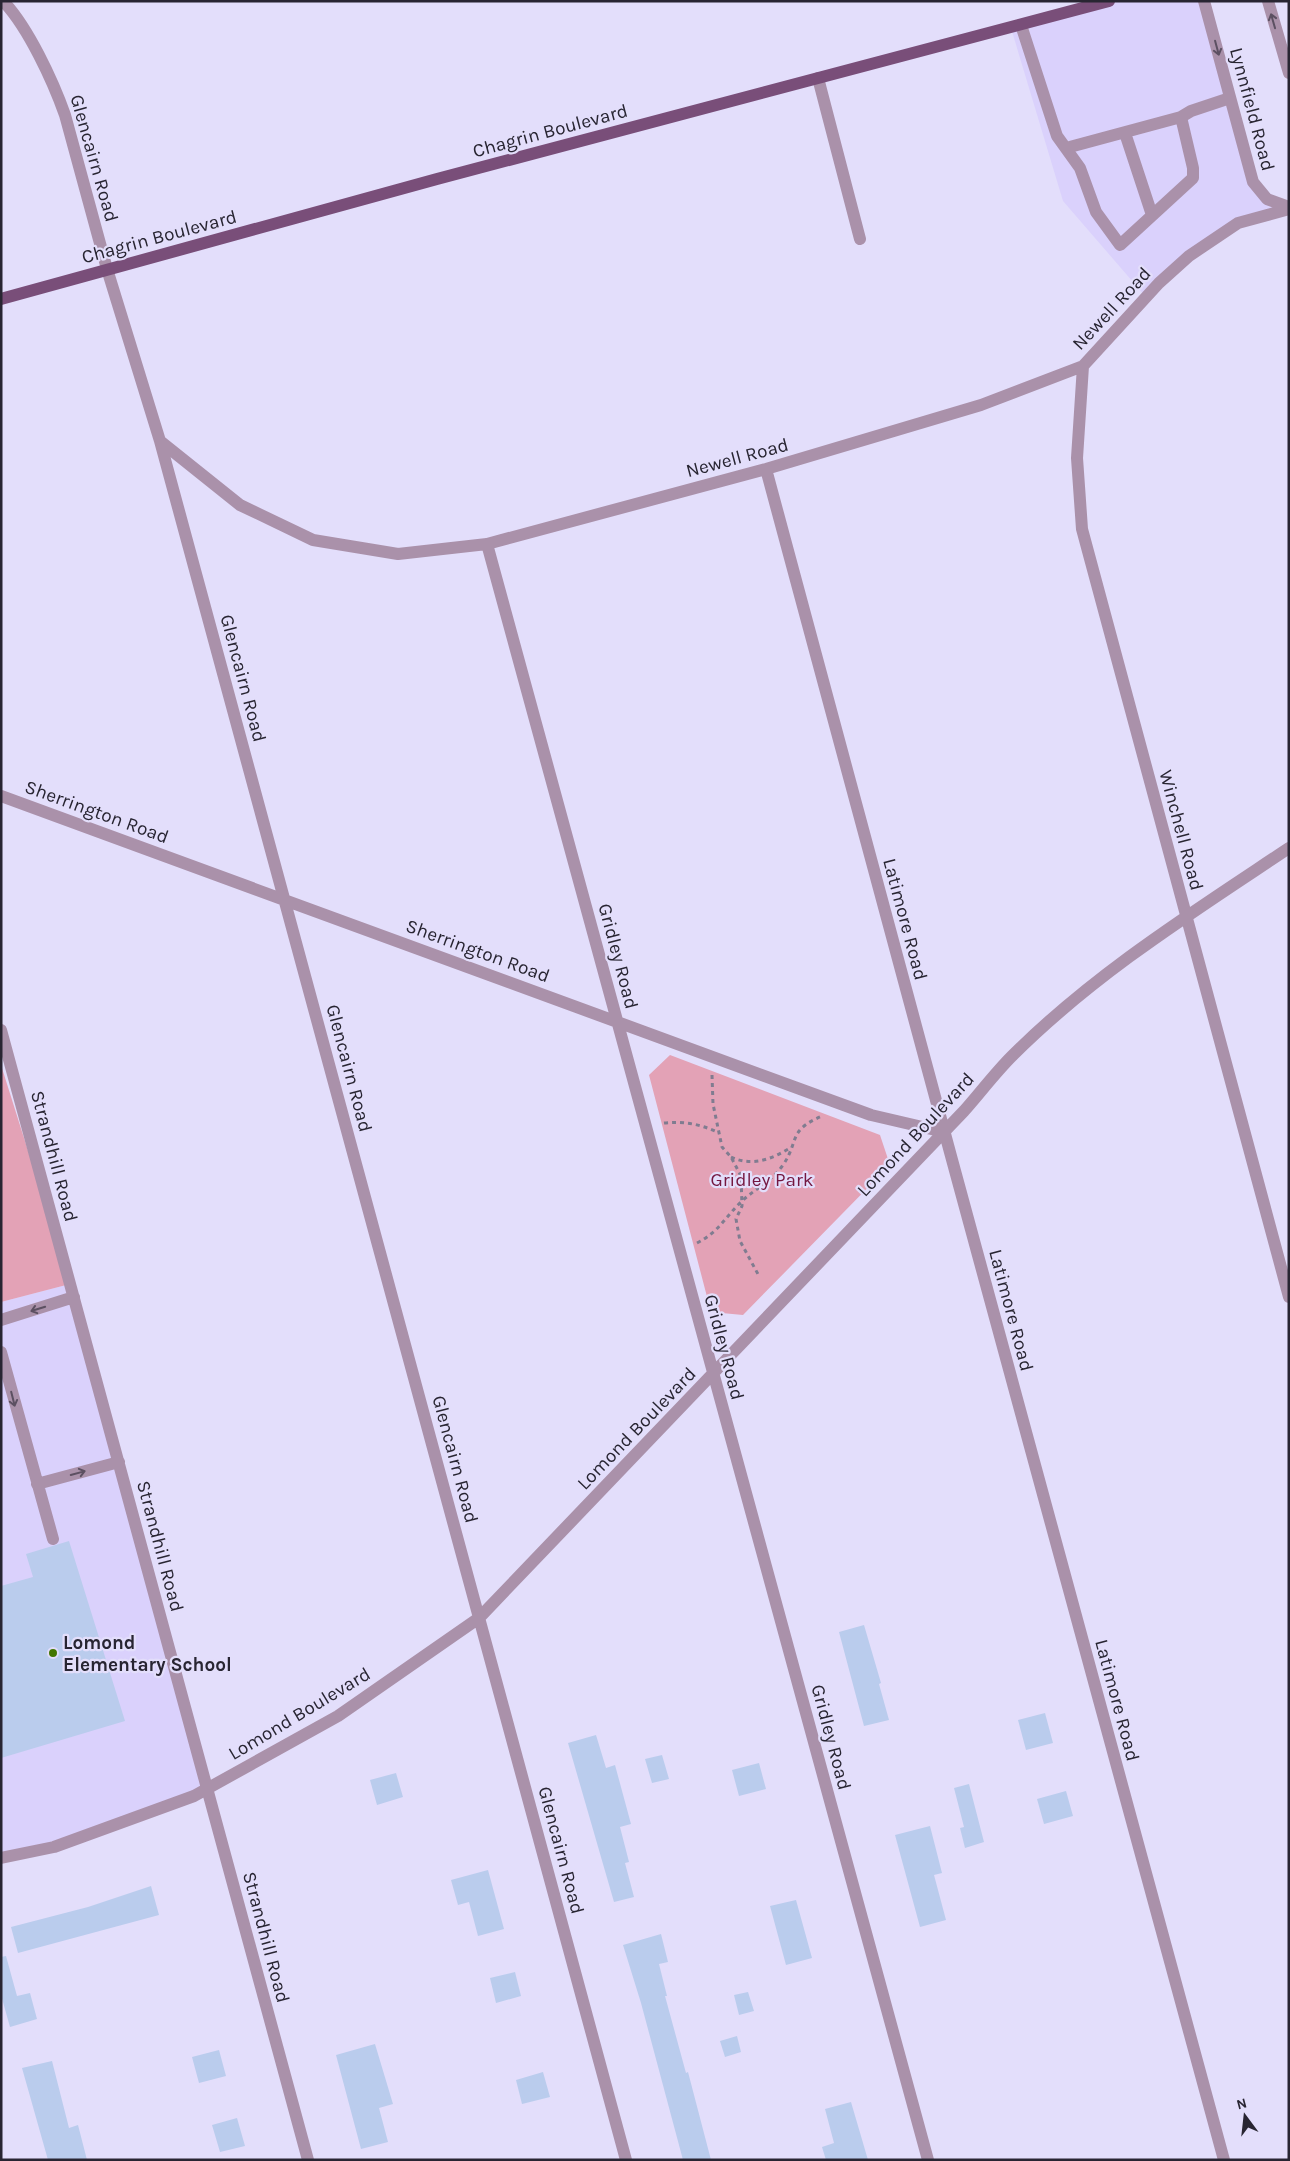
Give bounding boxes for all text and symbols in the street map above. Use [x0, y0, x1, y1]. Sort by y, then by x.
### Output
one-way arrow [1268, 13, 1278, 29]
one-way arrow [1212, 40, 1222, 56]
street label: Lynnfield Road [1225, 45, 1279, 173]
street label: Glencairn Road [65, 92, 123, 224]
street label: Chagrin Boulevard [470, 100, 630, 162]
street label: Chagrin Boulevard [79, 206, 239, 268]
street label: Newell Road [1068, 263, 1156, 355]
street label: Newell Road [684, 434, 791, 482]
street label: Glencairn Road [215, 612, 271, 745]
street label: Winchell Road [1154, 768, 1208, 893]
street label: Sherrington Road [22, 776, 172, 848]
street label: Latimore Road [878, 856, 932, 983]
street label: Gridley Road [593, 901, 643, 1011]
street label: Sherrington Road [403, 915, 553, 987]
street label: Glencairn Road [321, 1002, 377, 1135]
street label: Lomond Boulevard [853, 1068, 979, 1201]
street label: Strandhill Road [26, 1088, 82, 1224]
park label: Gridley Park [710, 1169, 814, 1191]
street label: Latimore Road [984, 1247, 1038, 1374]
street label: Gridley Road [699, 1292, 749, 1402]
one-way arrow [30, 1304, 46, 1314]
street label: Lomond Boulevard [573, 1363, 701, 1494]
one-way arrow [9, 1391, 18, 1407]
street label: Glencairn Road [427, 1393, 483, 1526]
one-way arrow [69, 1468, 85, 1477]
street label: Strandhill Road [132, 1478, 188, 1614]
place label: Lomond Elementary School [63, 1632, 232, 1676]
street label: Latimore Road [1090, 1637, 1144, 1764]
marker: Lomond Elementary School [47, 1647, 59, 1659]
street label: Lomond Boulevard [225, 1663, 374, 1765]
street label: Gridley Road [806, 1682, 856, 1792]
street label: Glencairn Road [533, 1784, 589, 1917]
street label: Strandhill Road [238, 1869, 294, 2005]
north arrow [1220, 2091, 1270, 2141]
text: N [1235, 2094, 1249, 2113]

